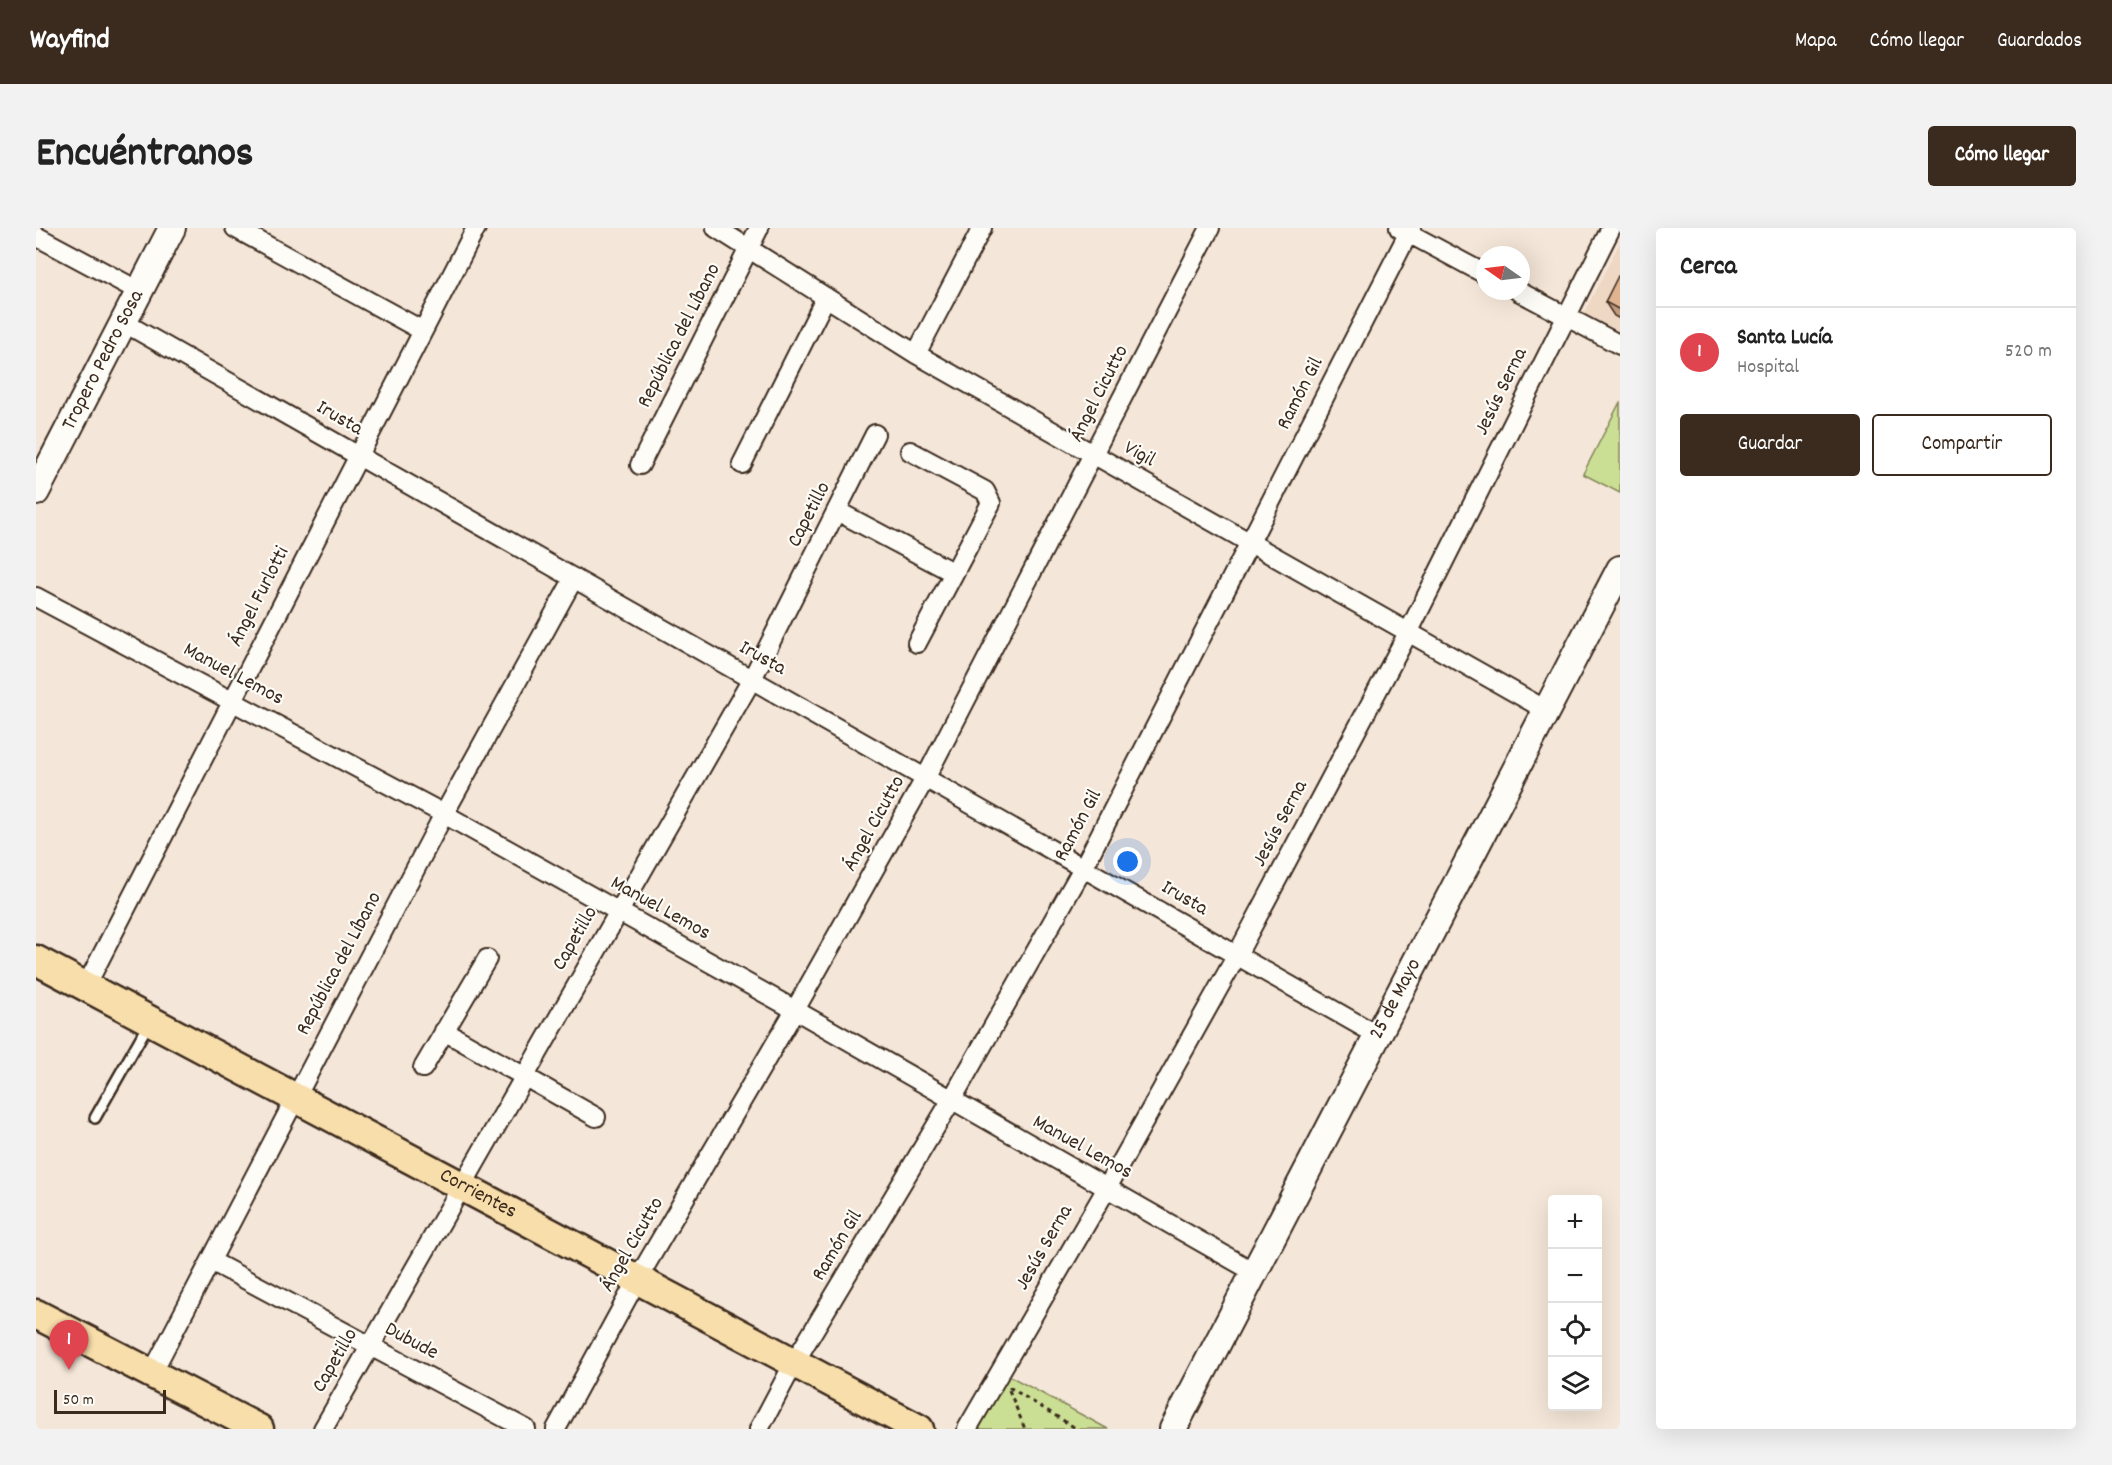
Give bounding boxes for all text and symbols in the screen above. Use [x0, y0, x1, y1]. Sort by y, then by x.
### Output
text: Wayfind [30, 22, 110, 62]
text: Mapa [1795, 27, 1837, 57]
text: Cómo llegar [1870, 27, 1964, 57]
text: Guardados [1997, 27, 2082, 57]
text: Encuéntranos [36, 126, 254, 186]
button: Cómo llegar [1928, 126, 2076, 186]
north arrow [1476, 246, 1530, 300]
text: Cerca [1680, 249, 1737, 286]
street label: República del Líbano [631, 259, 729, 413]
street label: Tropero Pedro Sosa [55, 284, 153, 436]
text: Santa Lucía [1737, 323, 1832, 354]
text: 1 [1697, 338, 1702, 366]
text: 520 m [2005, 338, 2052, 366]
street label: Ángel Cicutto [1063, 340, 1137, 448]
street label: Jesús Serna [1468, 342, 1537, 441]
street label: Ramón Gil [1270, 353, 1332, 435]
text: Hospital [1737, 354, 1799, 382]
street label: Irusta [310, 394, 369, 445]
button: Guardar [1680, 414, 1860, 476]
button: Compartir [1872, 414, 2052, 476]
street label: Vigil [1118, 434, 1160, 476]
street label: Capetillo [781, 477, 839, 553]
street label: Ángel Furlotti [222, 542, 298, 652]
street label: Irusta [733, 634, 792, 685]
street label: Manuel Lemos [177, 636, 289, 714]
street label: Ángel Cicutto [836, 771, 914, 877]
street label: Jesús Serna [1246, 774, 1317, 873]
street label: Ramón Gil [1047, 785, 1111, 867]
your location [1113, 847, 1142, 876]
street label: Manuel Lemos [604, 869, 716, 949]
street label: Irusta [1155, 874, 1214, 925]
street label: República del Líbano [290, 887, 390, 1041]
street label: Capetillo [545, 901, 607, 977]
street label: 25 de Mayo [1363, 954, 1430, 1045]
street label: Manuel Lemos [1026, 1108, 1138, 1188]
street label: Corrientes [433, 1162, 522, 1227]
street label: Ángel Cicutto [594, 1192, 672, 1298]
map controls [1548, 1195, 1602, 1411]
button: + [1548, 1195, 1602, 1249]
street label: Jesús Serna [1008, 1199, 1082, 1296]
street label: Ramón Gil [805, 1205, 871, 1287]
button: − [1548, 1249, 1602, 1303]
button: locate [1548, 1303, 1602, 1357]
street label: Dubude [379, 1315, 443, 1369]
pin: 1 [50, 1320, 88, 1370]
street label: Capetillo [305, 1323, 367, 1399]
button: layers [1548, 1357, 1602, 1411]
scale bar [54, 1387, 166, 1414]
text: 50 m [63, 1389, 94, 1412]

